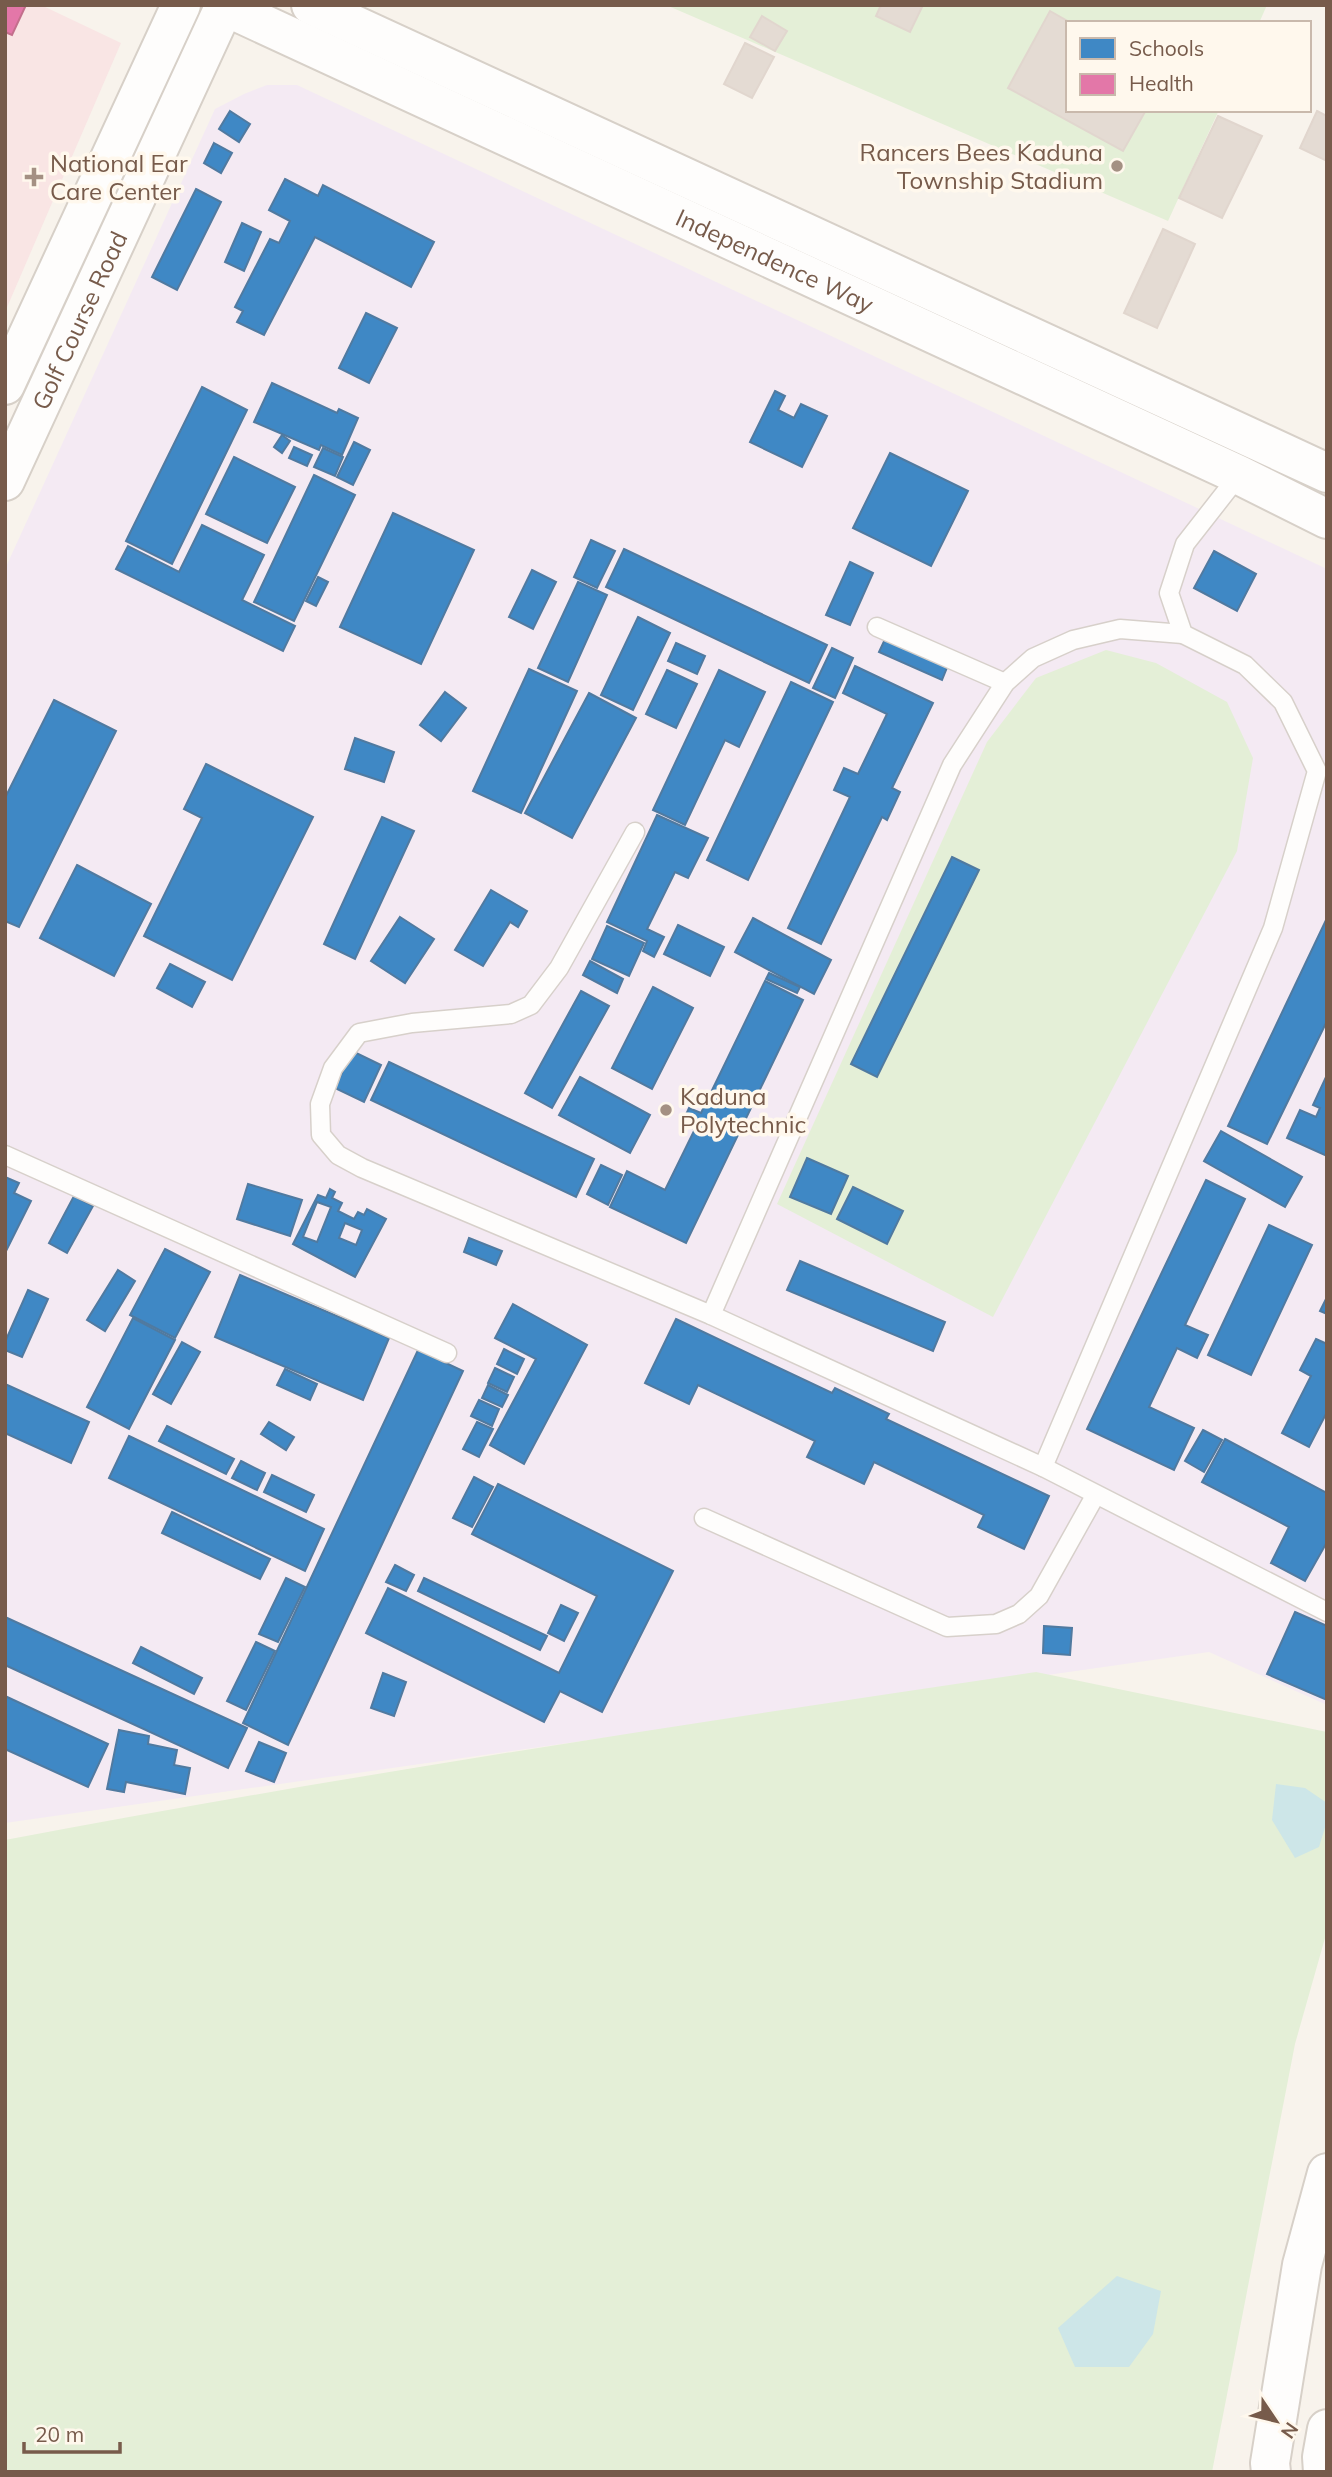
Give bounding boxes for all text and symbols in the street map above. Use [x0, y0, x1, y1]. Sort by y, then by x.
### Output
legend [1066, 21, 1311, 112]
text: Schools [1129, 35, 1204, 61]
text: Health [1129, 70, 1194, 96]
place label: Rancers Bees Kaduna Township Stadium [860, 137, 1103, 195]
place label: National Ear Care Center [50, 148, 188, 206]
marker: Rancers Bees Kaduna Township Stadium [1109, 158, 1125, 174]
marker: National Ear Care Center [24, 167, 44, 187]
street label: Independence Way [671, 202, 879, 319]
street label: Golf Course Road [25, 226, 133, 414]
place label: Kaduna Polytechnic [680, 1081, 807, 1139]
marker: Kaduna Polytechnic [658, 1102, 674, 1118]
north arrow [1241, 2386, 1311, 2456]
scale bar [24, 2410, 121, 2454]
text: N [1276, 2418, 1304, 2444]
text: 20 m [35, 2421, 84, 2447]

